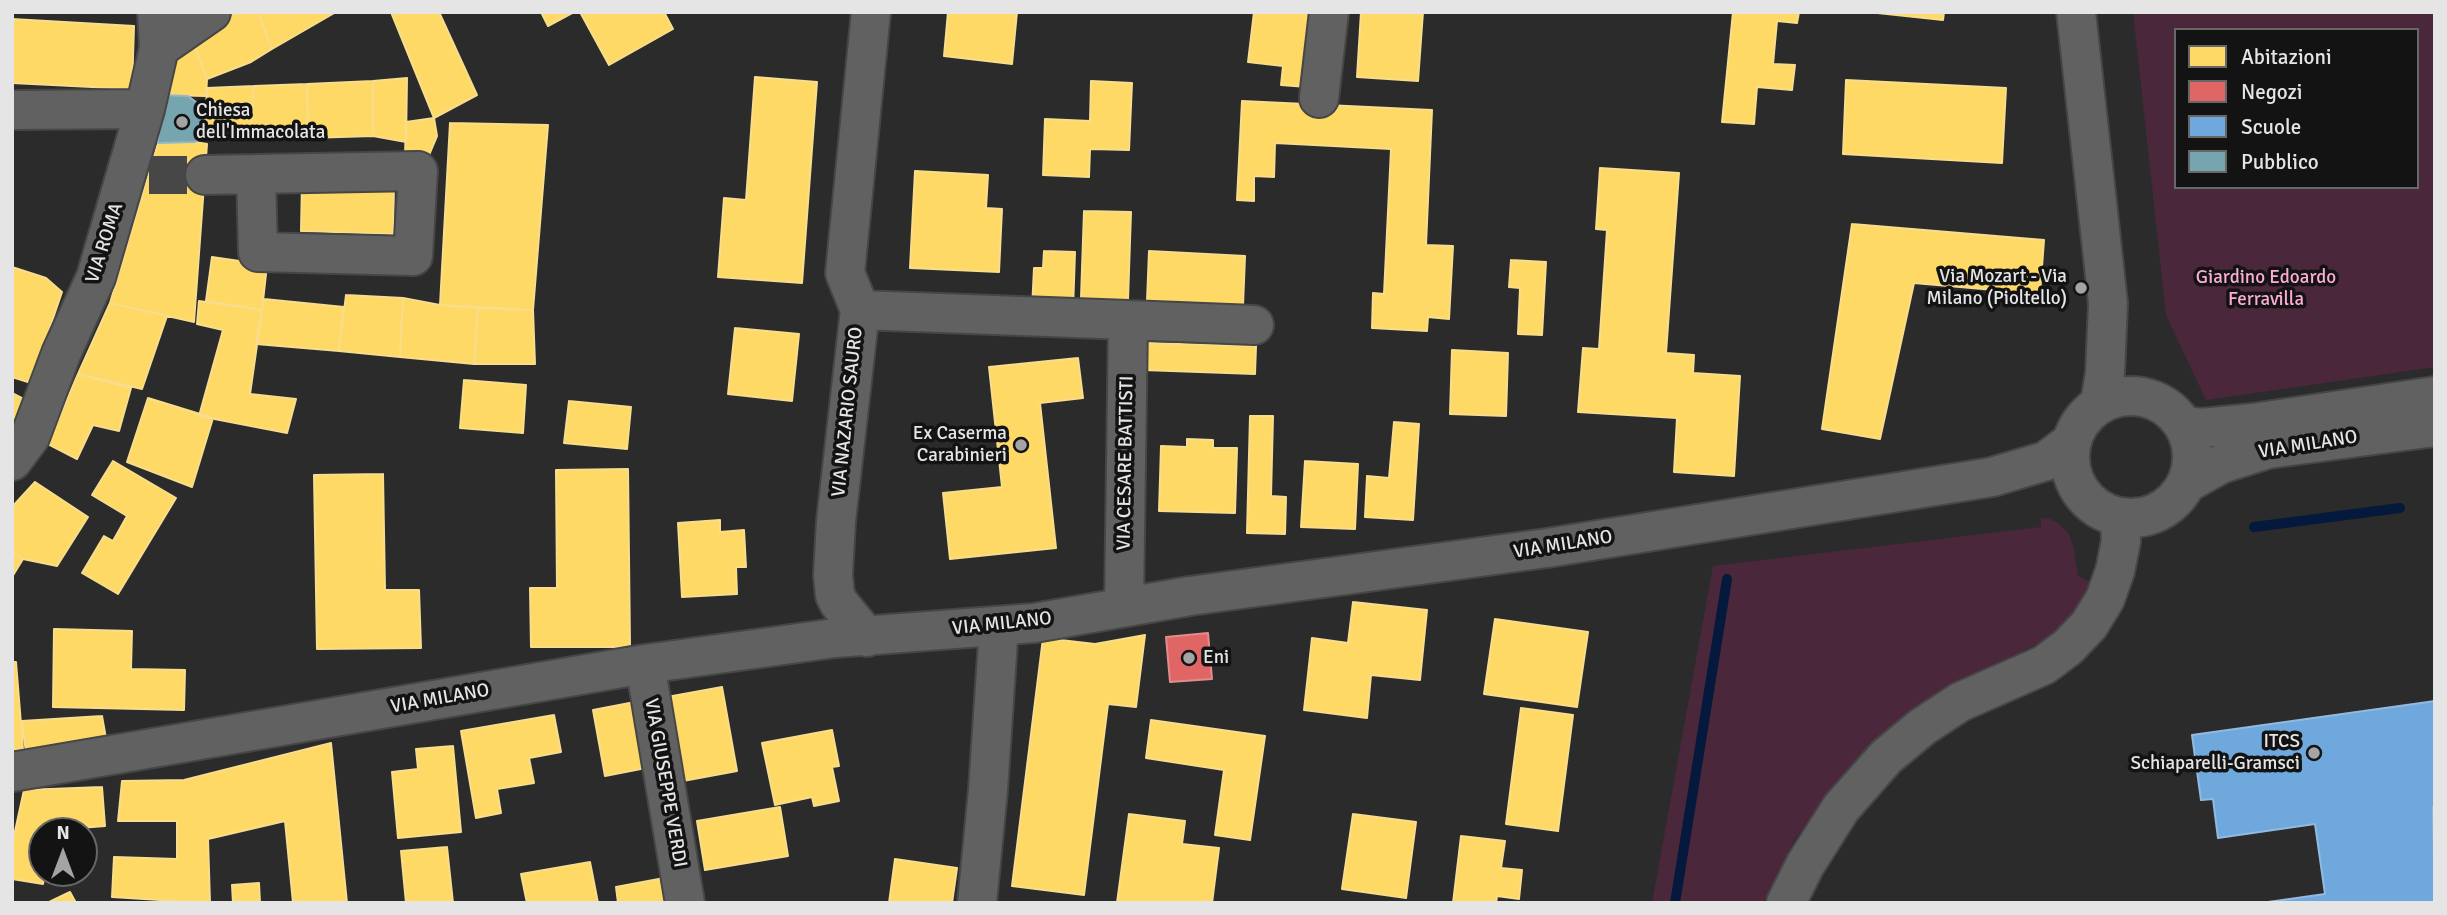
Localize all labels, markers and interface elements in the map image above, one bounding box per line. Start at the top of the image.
legend [2174,28,2419,189]
text: Abitazioni [2241,44,2332,70]
text: Negozi [2241,79,2303,105]
place label: Chiesa dell'Immacolata [196,100,325,144]
marker: Chiesa dell'Immacolata [174,114,190,130]
text: Scuole [2241,114,2301,140]
text: Pubblico [2241,149,2319,175]
street label: VIA ROMA [81,200,129,286]
place label: Via Mozart - Via Milano (Pioltello) [1927,266,2067,310]
park label: Giardino Edoardo Ferravilla [2196,267,2336,311]
marker: Via Mozart - Via Milano (Pioltello) [2073,280,2089,296]
street label: VIA NAZARIO SAURO [828,326,868,498]
street label: VIA CESARE BATTISTI [1113,375,1139,551]
place label: Ex Caserma Carabinieri [913,423,1007,467]
street label: VIA MILANO [2257,426,2359,464]
marker: Ex Caserma Carabinieri [1013,437,1029,453]
street label: VIA MILANO [1512,526,1614,564]
street label: VIA MILANO [951,607,1053,641]
place label: Eni [1203,647,1229,669]
marker: Eni [1181,650,1197,666]
street label: VIA MILANO [389,679,491,719]
street label: VIA GIUSEPPE VERDI [639,697,691,869]
place label: ITCS Schiaparelli-Gramsci [2130,731,2300,775]
marker: ITCS Schiaparelli-Gramsci [2306,745,2322,761]
north arrow [28,817,98,887]
text: N [56,821,70,845]

